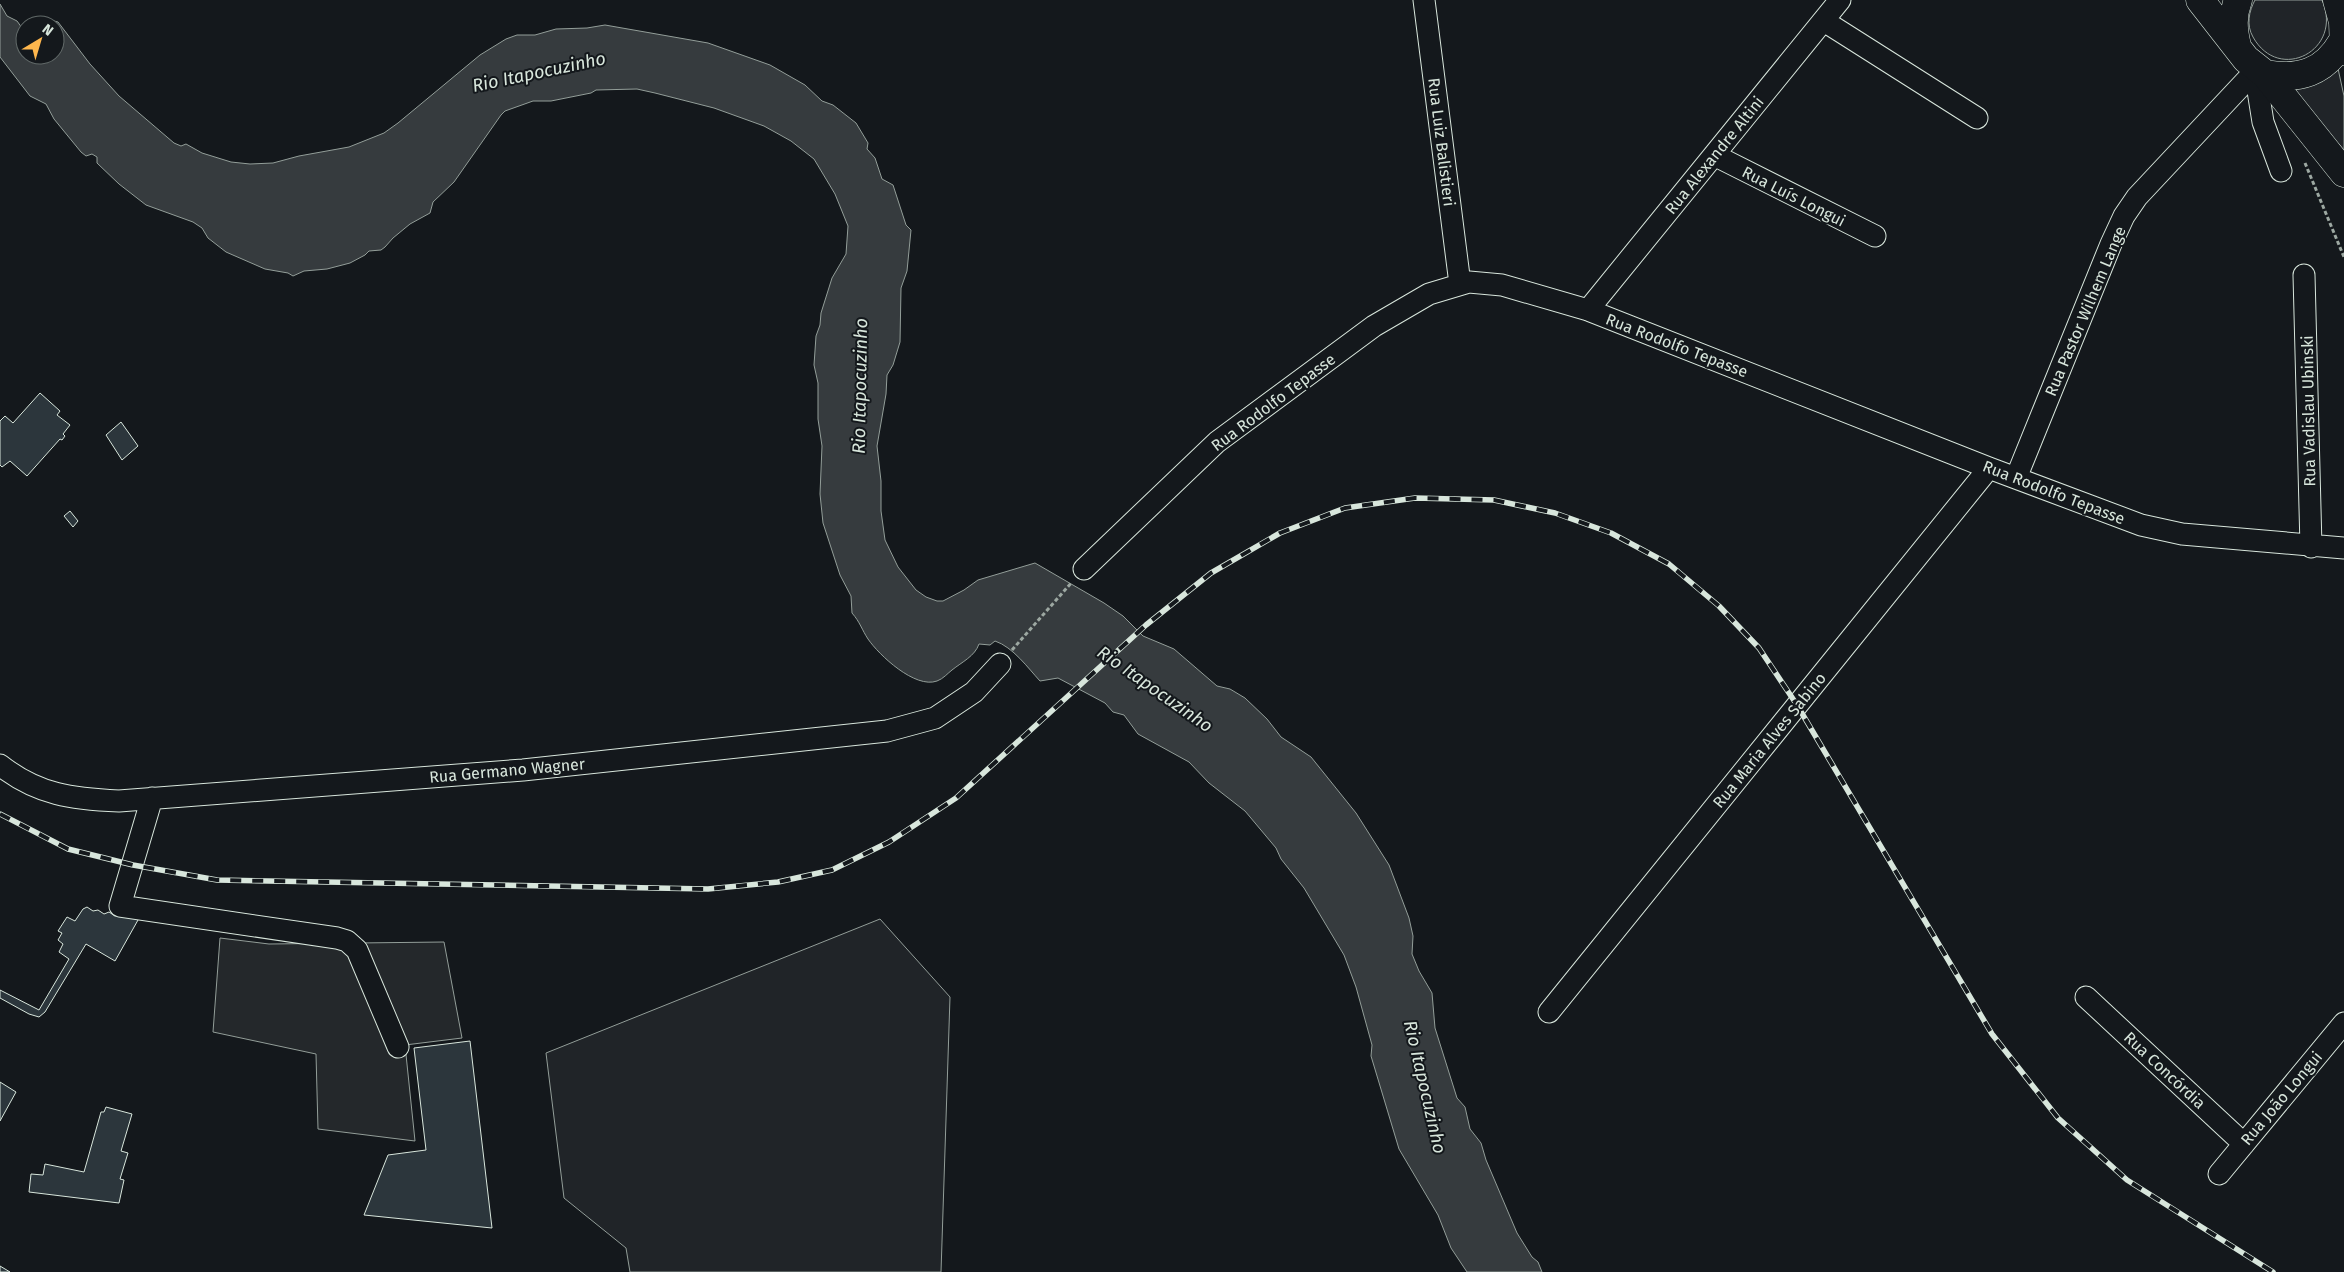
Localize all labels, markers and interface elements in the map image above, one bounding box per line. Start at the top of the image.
north arrow [15,15,65,65]
text: N [39,21,57,40]
water label: Rio Itapocuzinho [470,47,608,97]
street label: Rua Luiz Balistieri [1424,77,1459,207]
street label: Rua Alexandre Altini [1661,93,1768,218]
street label: Rua Luís Longui [1739,162,1849,231]
street label: Rua Pastor Wilhem Lange [2041,223,2130,399]
street label: Rua Rodolfo Tepasse [1603,310,1751,381]
water label: Rio Itapocuzinho [848,318,872,454]
street label: Rua Vadislau Ubinski [2298,335,2319,487]
street label: Rua Rodolfo Tepasse [1207,349,1339,455]
street label: Rua Rodolfo Tepasse [1980,457,2128,528]
water label: Rio Itapocuzinho [1093,641,1217,737]
street label: Rua Maria Alves Sabino [1709,669,1830,812]
street label: Rua Germano Wagner [428,754,586,787]
water label: Rio Itapocuzinho [1399,1018,1451,1156]
street label: Rua Concórdia [2120,1028,2209,1113]
street label: Rua João Longui [2237,1048,2326,1149]

